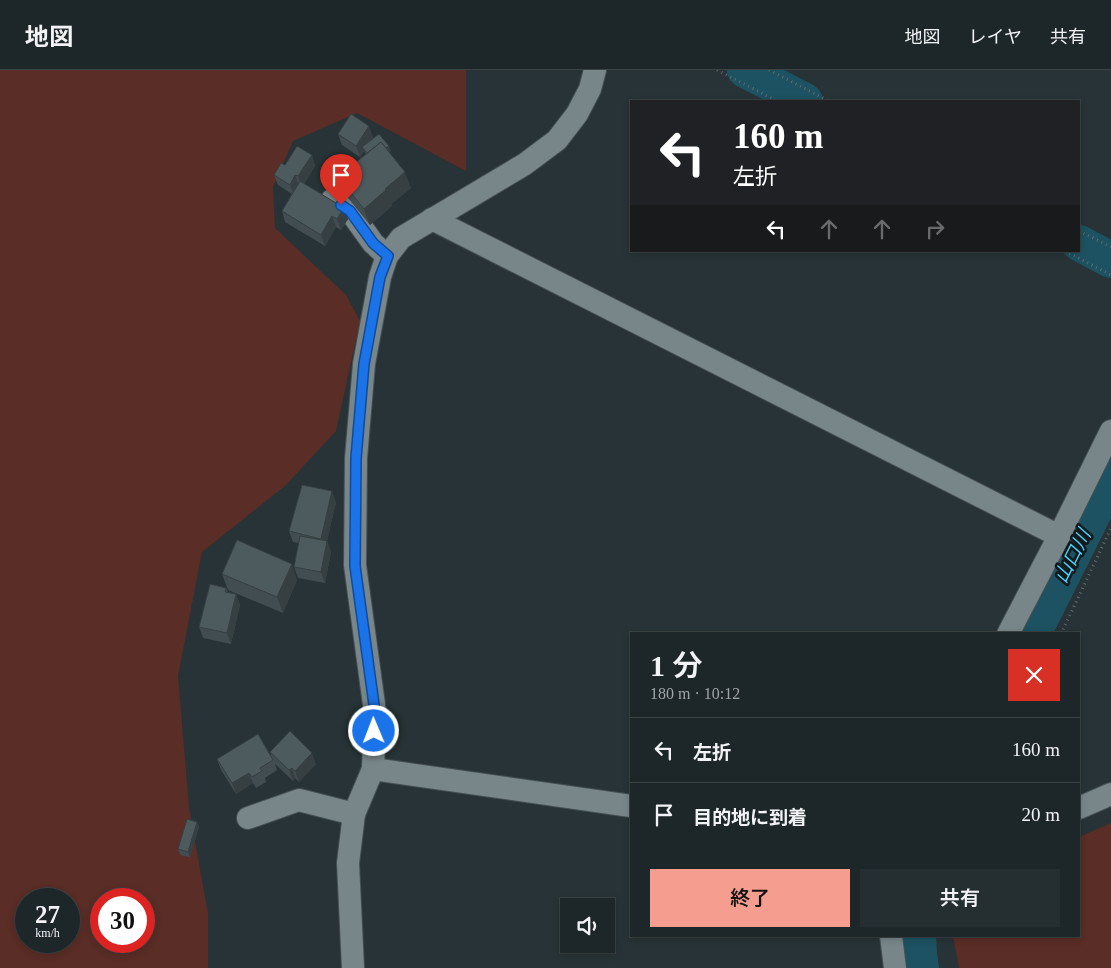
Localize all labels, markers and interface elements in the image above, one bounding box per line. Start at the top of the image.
text: 地図 [25,24,73,50]
text: 地図 [905,27,941,47]
text: レイヤ [969,27,1022,47]
text: 共有 [1050,27,1086,47]
text: 160 m [733,117,823,156]
icon: left [650,120,715,185]
pin [320,154,362,205]
icon: arrive [327,161,355,189]
text: 左折 [733,164,777,189]
icon: left [762,215,790,243]
icon: ahead [815,215,843,243]
icon: ahead [868,215,896,243]
icon: right [921,215,949,243]
water label: 山口川 [1050,524,1096,586]
text: 1 分 [650,649,703,682]
button: close [1008,649,1060,701]
text: 180 m · 10:12 [650,685,740,702]
position arrow [347,704,399,756]
icon: left [650,736,678,764]
text: 160 m [1012,739,1060,760]
text: 左折 [693,742,731,763]
icon: arrive [650,801,678,829]
text: 20 m [1021,804,1060,825]
text: 目的地に到着 [693,807,807,828]
button: 終了 [650,869,850,927]
button: 共有 [860,869,1060,927]
speed limit sign: 30 [90,888,155,953]
map controls [560,898,615,953]
button: sound [560,898,615,953]
text: 27 [35,901,60,928]
text: km/h [35,926,60,940]

